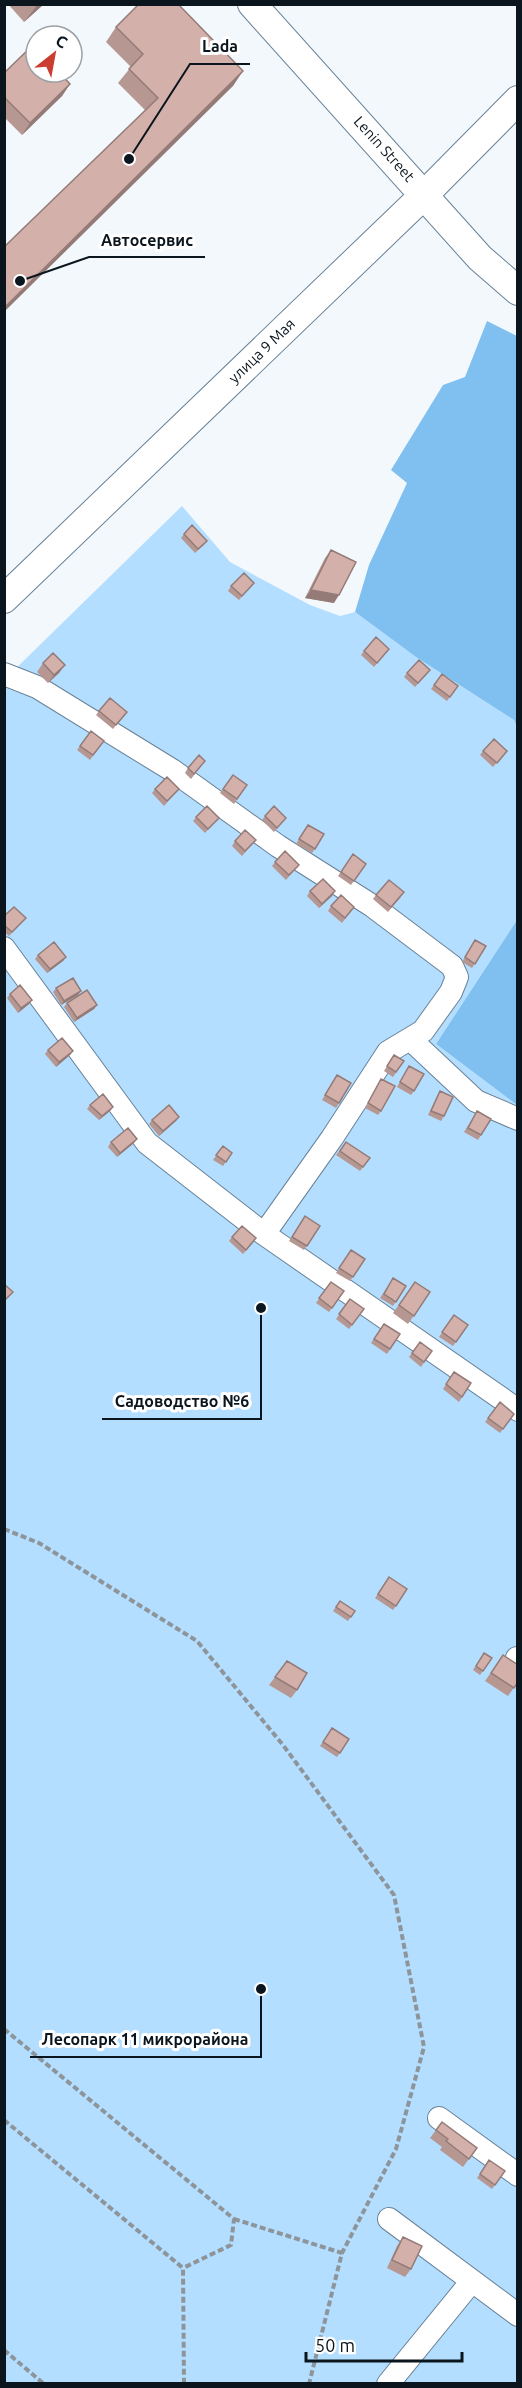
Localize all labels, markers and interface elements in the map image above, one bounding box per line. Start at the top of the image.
north arrow [24,24,84,84]
callout: Lada [190,30,250,64]
text: С [53,31,71,51]
text: Lada [202,37,238,55]
street label: Lenin Street [351,113,418,185]
callout: Автосервис [89,223,205,257]
text: Автосервис [101,231,193,249]
street label: улица 9 Мая [225,315,298,386]
callout: Садоводство №6 [102,1385,261,1419]
text: Садоводство №6 [115,1392,249,1410]
callout: Лесопарк 11 микрорайона [30,2023,261,2057]
text: Лесопарк 11 микрорайона [41,2030,249,2048]
scale bar [306,2325,462,2363]
text: 50 m [315,2335,355,2355]

